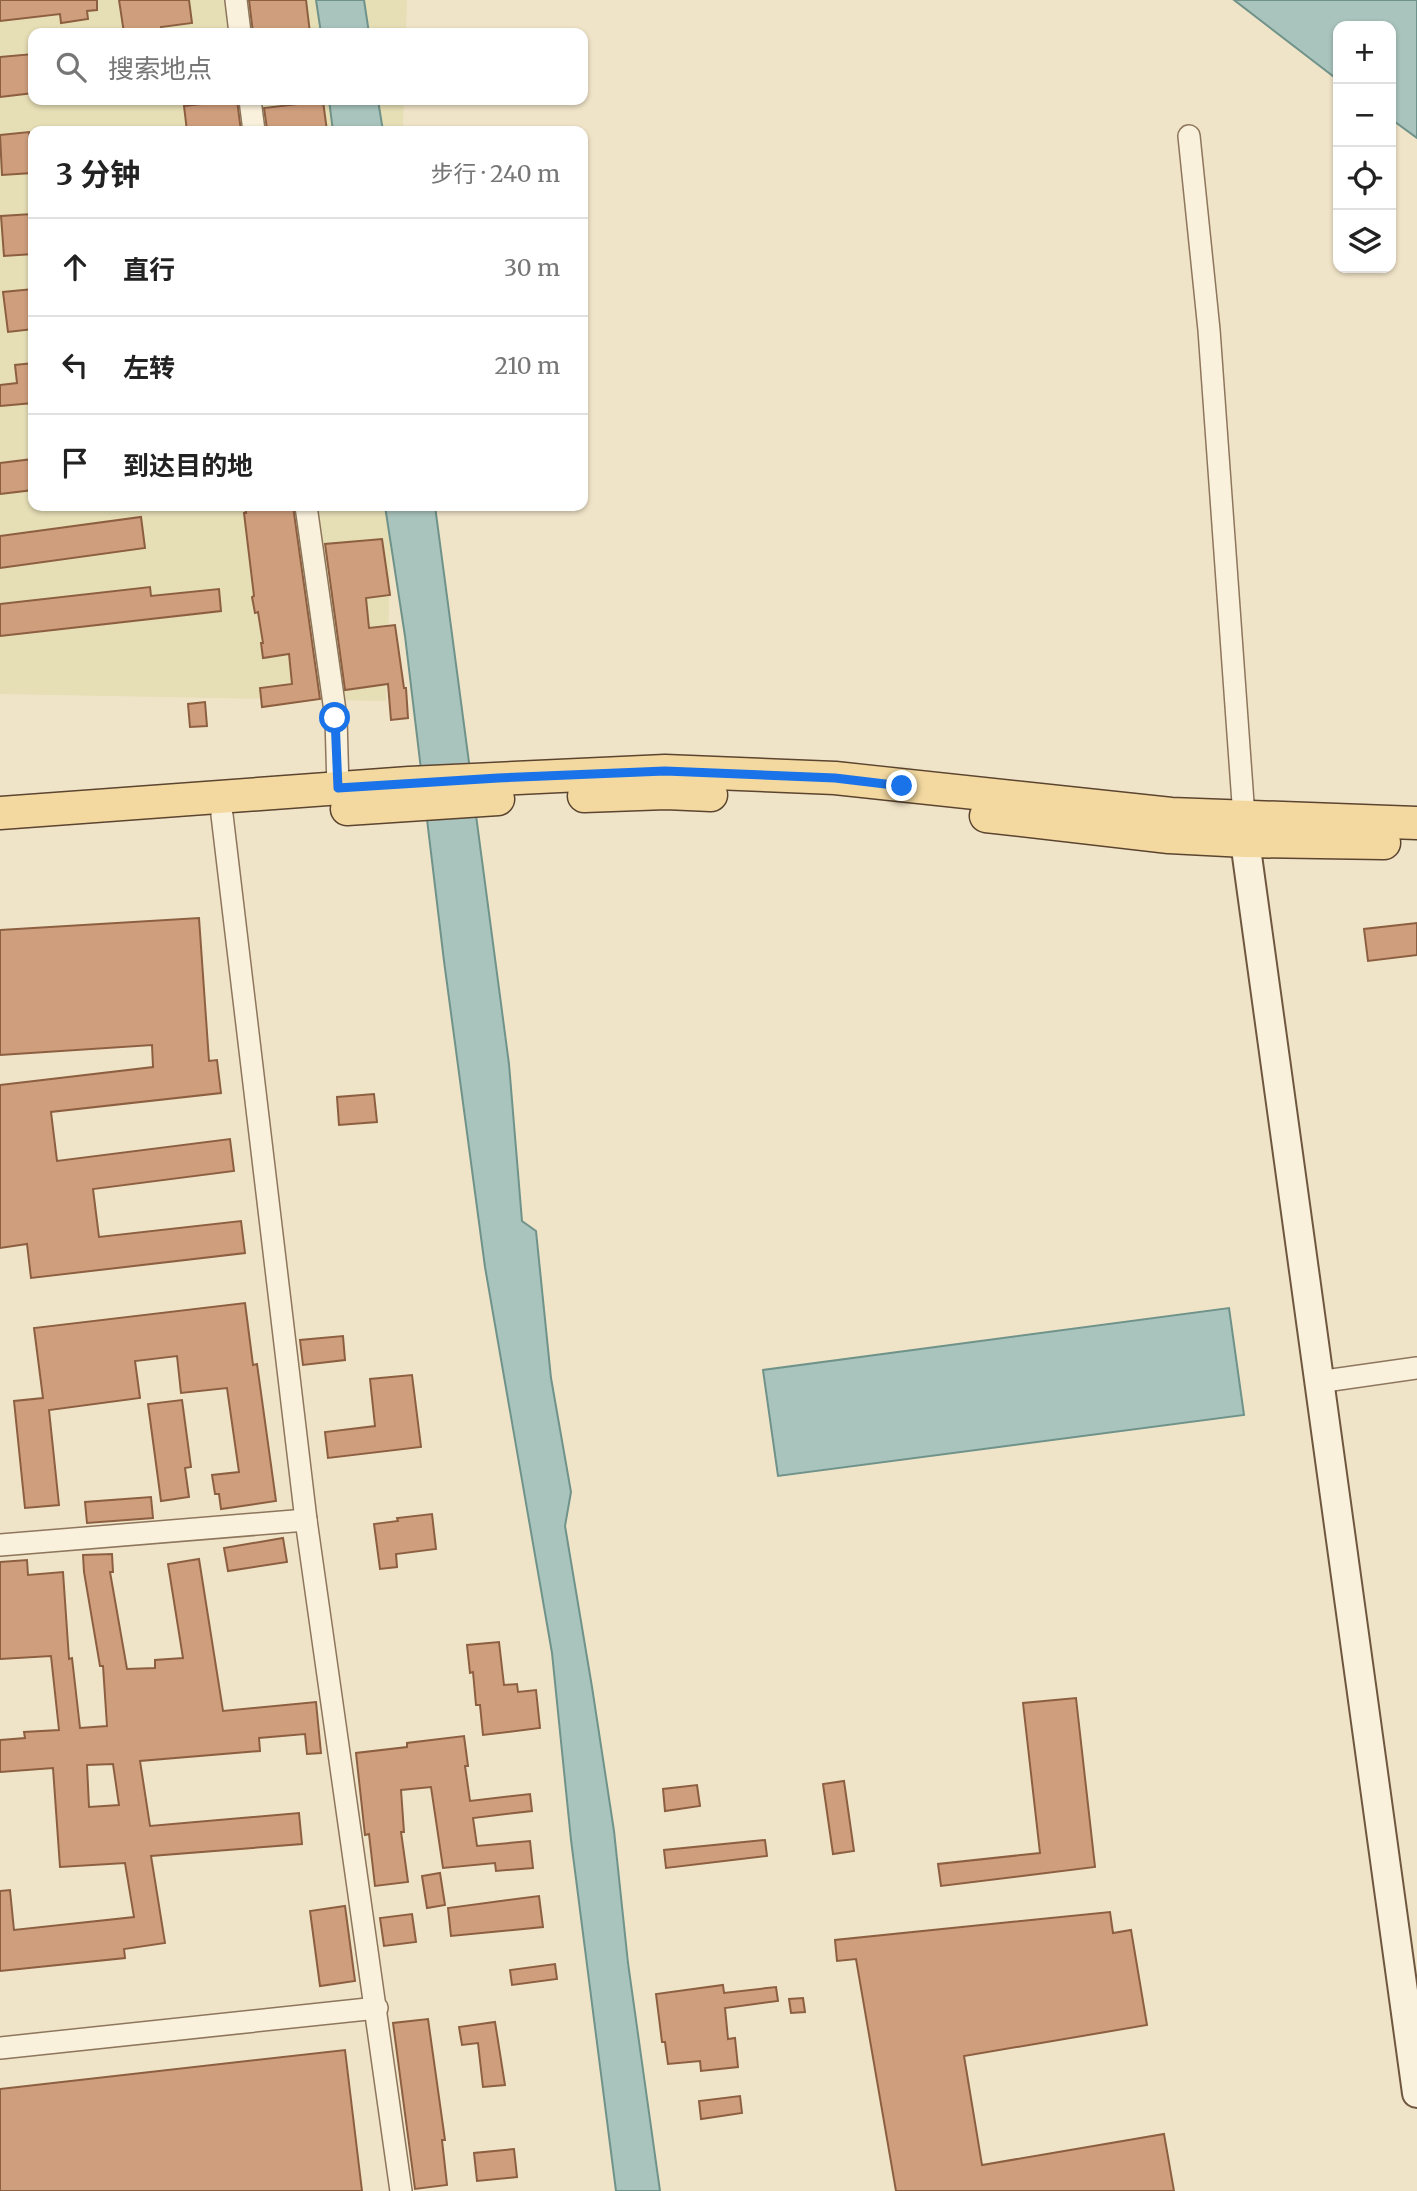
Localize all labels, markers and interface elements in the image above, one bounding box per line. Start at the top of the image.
map controls [1333,21,1396,273]
button: + [1333,21,1396,84]
search box [28,28,588,105]
icon: search [52,48,90,86]
text: 搜索地点 [108,52,212,85]
button: − [1333,84,1396,147]
button: locate [1333,147,1396,210]
text: 3 分钟 [56,155,140,193]
text: 步行 · 240 m [431,159,560,188]
button: layers [1333,210,1396,273]
icon: ahead [56,248,94,286]
text: 直行 [123,253,175,286]
text: 30 m [504,253,560,282]
icon: left [56,346,94,384]
text: 左转 [123,351,175,384]
text: 210 m [495,351,560,380]
icon: arrive [56,444,94,482]
text: 到达目的地 [123,449,253,482]
route start [319,702,350,733]
route end [886,770,917,801]

